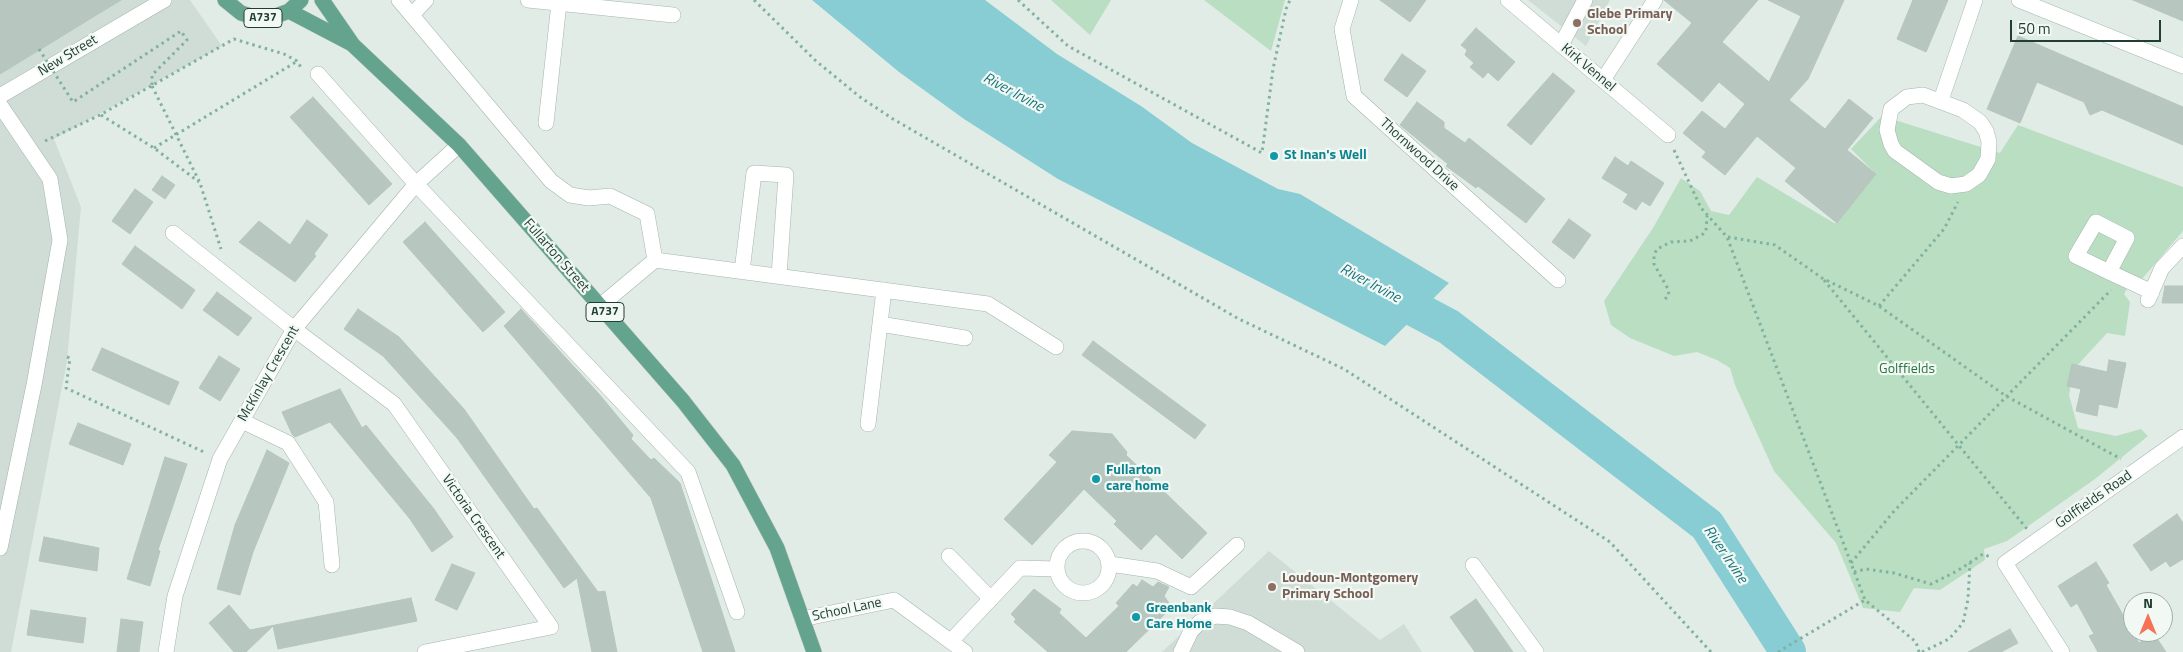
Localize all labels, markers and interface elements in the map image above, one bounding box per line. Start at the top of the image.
place label: Glebe Primary School [1587,7,1672,40]
road number: A737 [244,8,282,28]
scale bar [2013,10,2164,42]
marker: Glebe Primary School [1571,17,1583,29]
text: 50 m [2018,17,2051,40]
street label: New Street [35,32,101,80]
street label: Kirk Vennel [1557,40,1619,96]
water label: River Irvine [980,70,1046,116]
street label: Thornwood Drive [1376,115,1462,195]
place label: St Inan's Well [1284,148,1367,164]
marker: St Inan's Well [1268,150,1280,162]
street label: Fullarton Street [520,216,592,296]
water label: River Irvine [1337,261,1403,307]
road number: A737 [586,302,624,322]
street label: McKinlay Crescent [235,323,303,425]
park label: Golffields [1879,362,1935,378]
place label: Fullarton care home [1106,463,1169,496]
street label: Golffields Road [2053,468,2135,532]
street label: Victoria Crescent [438,472,508,562]
marker: Fullarton care home [1090,473,1102,485]
water label: River Irvine [1699,523,1751,587]
place label: Loudoun-Montgomery Primary School [1282,571,1418,604]
marker: Loudoun-Montgomery Primary School [1266,581,1278,593]
north arrow [2123,592,2173,642]
text: N [2143,592,2153,613]
street label: School Lane [811,594,883,626]
place label: Greenbank Care Home [1146,601,1212,634]
marker: Greenbank Care Home [1130,611,1142,623]

